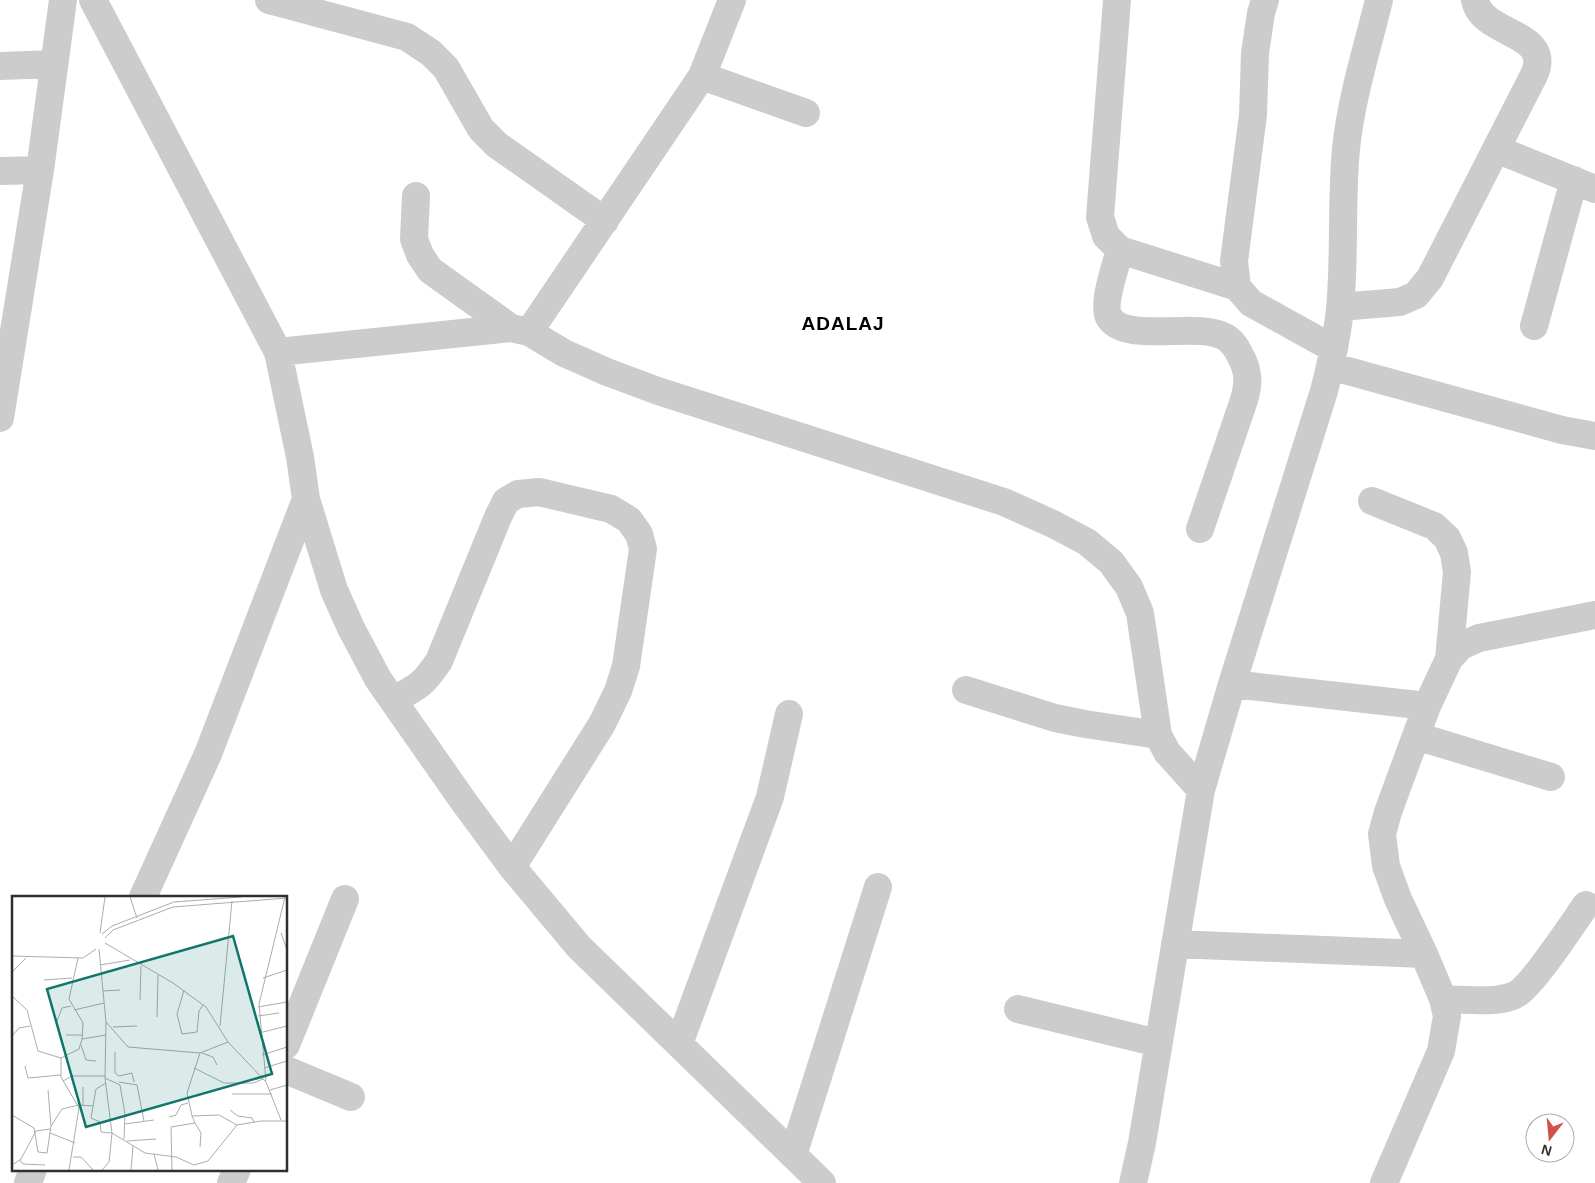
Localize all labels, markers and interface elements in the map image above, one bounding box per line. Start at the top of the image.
district label: ADALAJ [801,313,885,334]
inset map [12,896,288,1170]
north arrow [1525,1113,1575,1163]
text: N [1539,1141,1553,1160]

